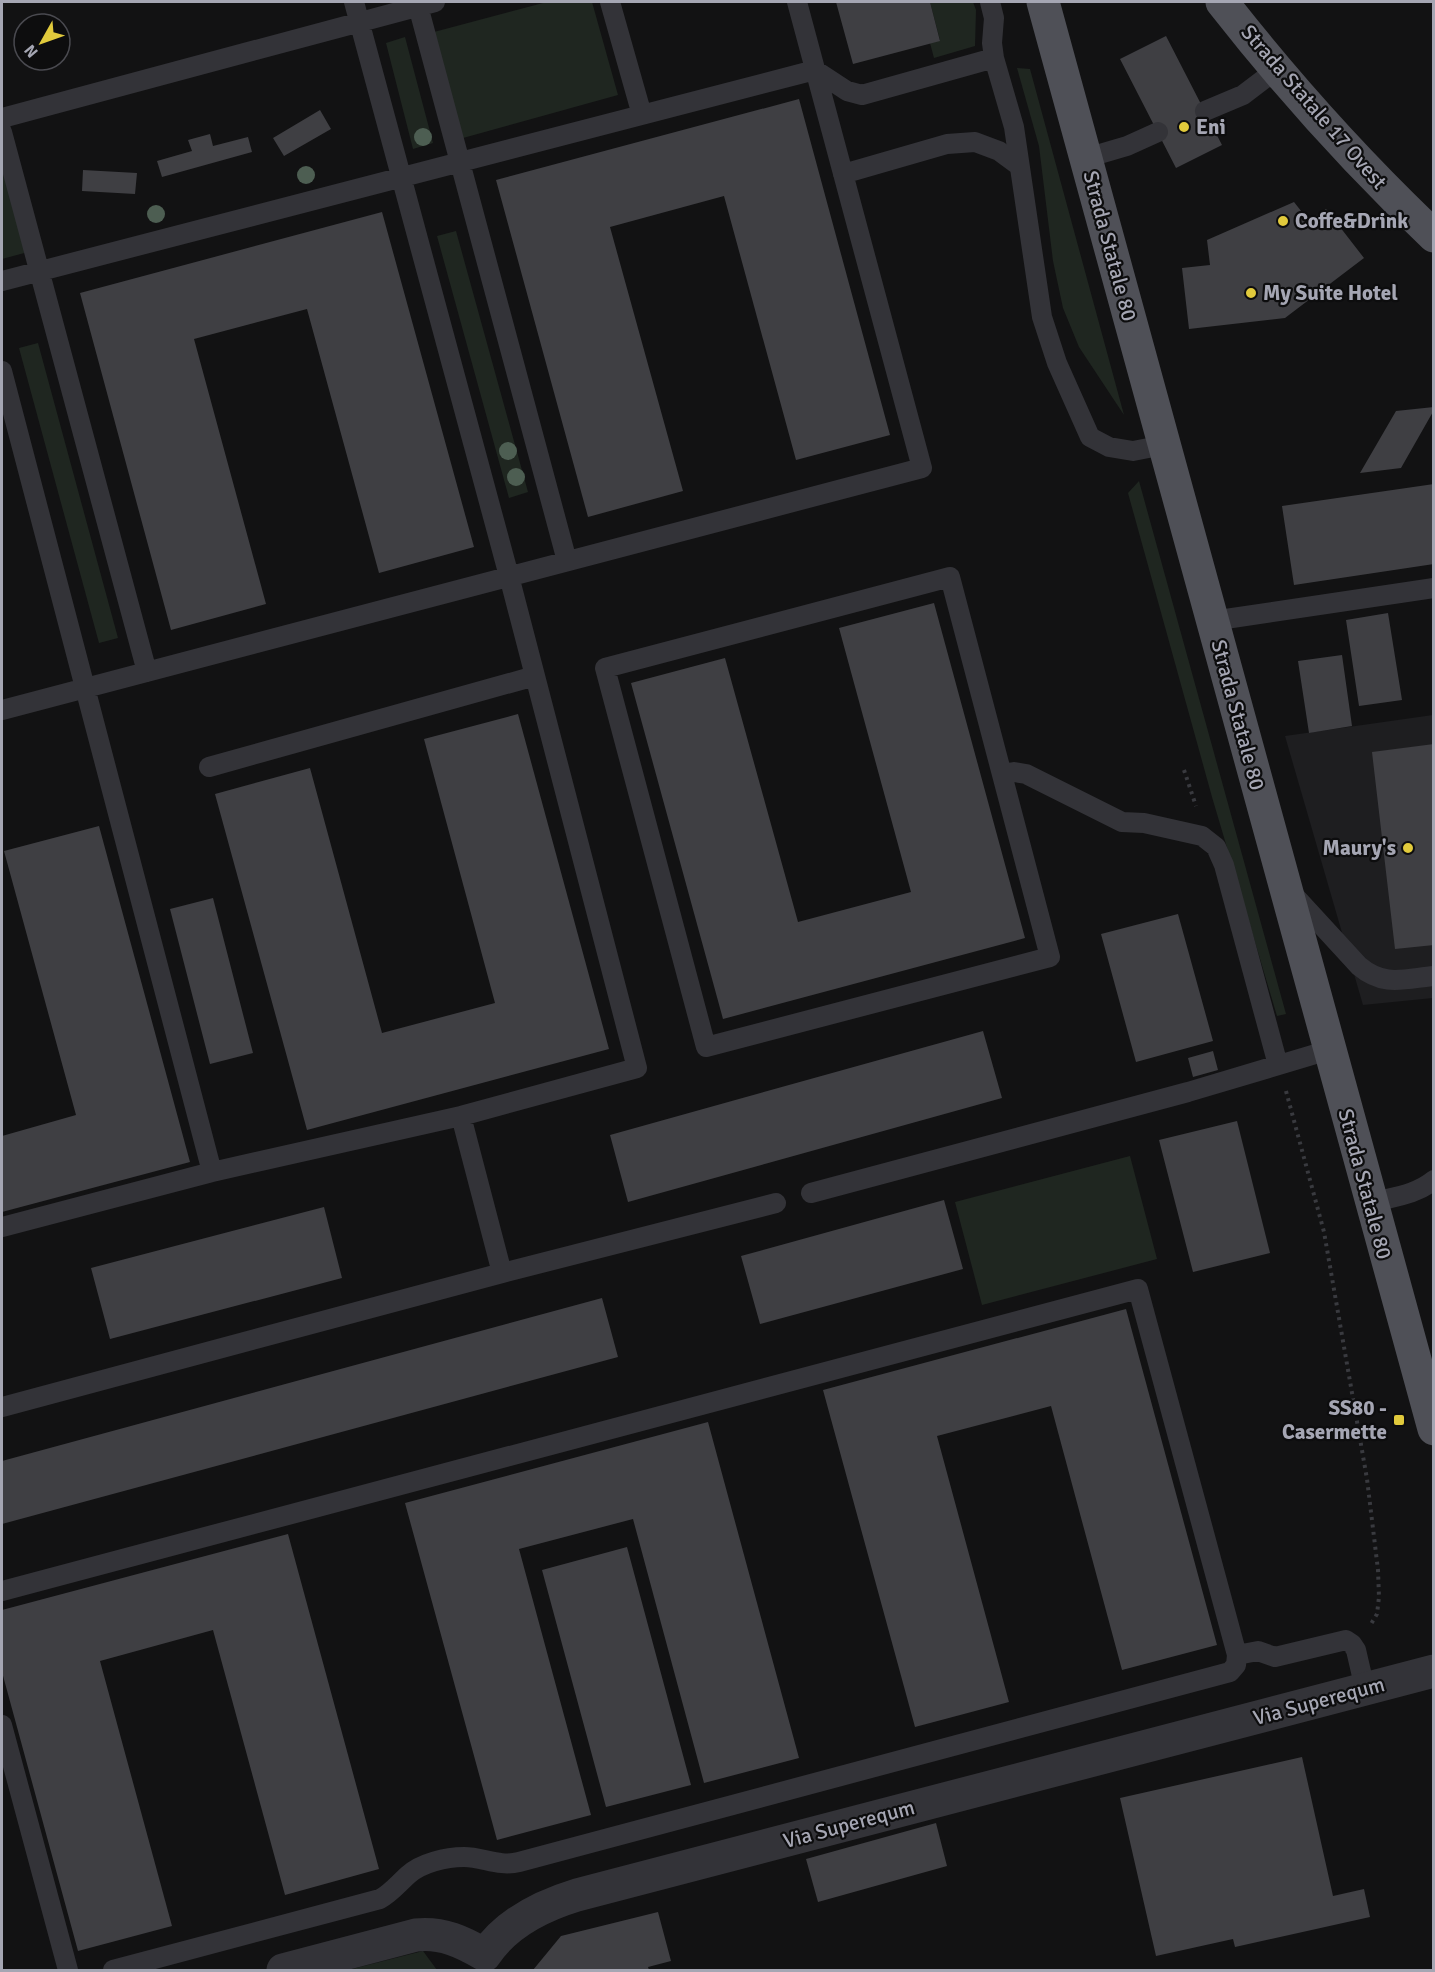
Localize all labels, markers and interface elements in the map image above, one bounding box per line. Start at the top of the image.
north arrow [12,12,72,72]
street label: Strada Statale 17 Ovest [1235,19,1393,195]
text: N [20,40,43,62]
place label: Eni [1196,114,1226,140]
marker: Eni [1177,120,1191,134]
street label: Strada Statale 80 [1077,168,1143,324]
place label: Coffe&Drink [1295,208,1408,234]
marker: Coffe&Drink [1276,214,1290,228]
place label: My Suite Hotel [1263,280,1398,306]
marker: My Suite Hotel [1244,286,1258,300]
street label: Strada Statale 80 [1205,637,1271,793]
place label: Maury's [1323,835,1396,861]
marker: Maury's [1401,841,1415,855]
street label: Strada Statale 80 [1332,1106,1398,1262]
place label: SS80 - Casermette [1282,1395,1387,1445]
marker: SS80 - Casermette [1392,1413,1406,1427]
street label: Via Superequm [1250,1671,1388,1731]
street label: Via Superequm [780,1794,918,1854]

